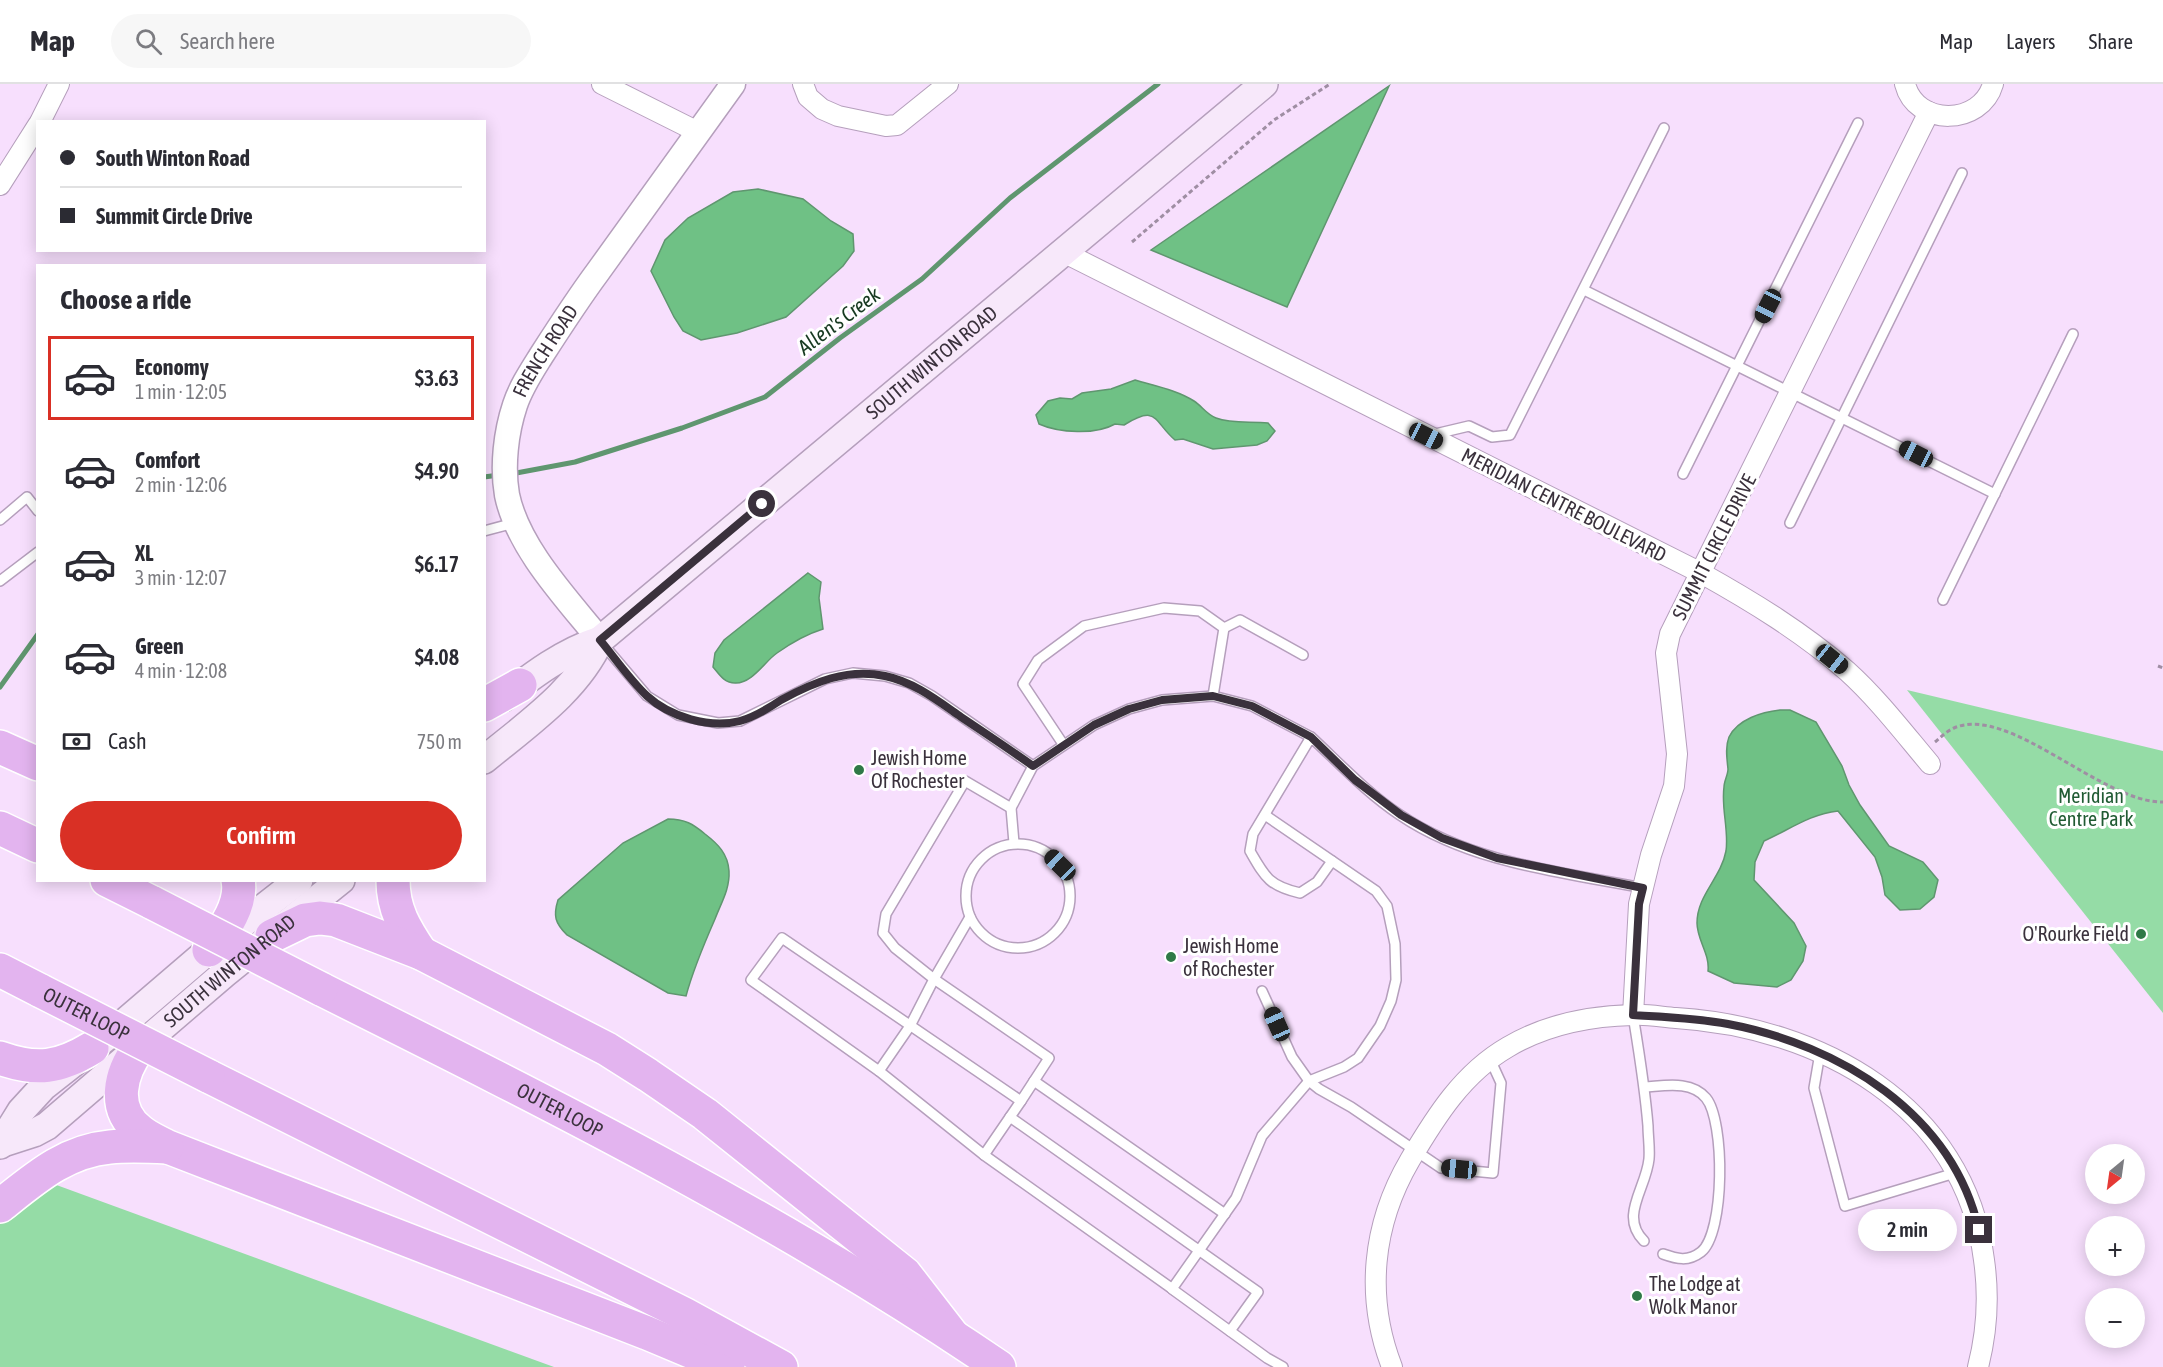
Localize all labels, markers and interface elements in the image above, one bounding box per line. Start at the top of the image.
search box [111,14,531,68]
text: Map [30,25,75,57]
icon: search [132,25,165,58]
text: Search here [180,28,275,54]
text: Map [1939,29,1973,53]
text: Layers [2006,29,2056,53]
text: Share [2089,29,2133,53]
text: South Winton Road [96,145,250,171]
text: Summit Circle Drive [96,203,253,229]
water label: Allen's Creek [792,281,885,360]
text: Choose a ride [60,284,192,315]
car [1752,286,1784,326]
street label: FRENCH ROAD [508,300,582,400]
street label: SOUTH WINTON ROAD [861,301,1001,423]
icon: car [63,351,117,405]
text: Economy [135,354,209,380]
text: $3.63 [415,365,459,391]
text: 1 min · 12:05 [135,380,227,403]
car [1406,420,1446,452]
car [1896,438,1936,470]
street label: MERIDIAN CENTRE BOULEVARD [1458,443,1670,566]
icon: car [63,444,117,498]
text: Comfort [135,447,200,473]
text: $4.90 [415,458,459,484]
street label: SUMMIT CIRCLE DRIVE [1667,470,1760,623]
text: 2 min · 12:06 [135,473,227,496]
route start [748,490,775,517]
icon: car [63,537,117,591]
text: XL [135,540,153,566]
text: $6.17 [415,551,459,577]
text: 3 min · 12:07 [135,566,227,589]
icon: car [63,630,117,684]
text: Green [135,633,184,659]
car [1812,641,1852,677]
text: $4.08 [415,644,459,670]
text: 4 min · 12:08 [135,659,227,682]
icon: cash [60,725,93,758]
text: Cash [108,728,147,754]
text: 750 m [417,730,462,753]
place label: Jewish Home Of Rochester [871,746,967,792]
marker: Jewish Home Of Rochester [852,763,866,777]
park label: Meridian Centre Park [2049,784,2134,830]
button: Confirm [60,801,462,870]
car [1041,846,1079,884]
street label: SOUTH WINTON ROAD [159,910,300,1032]
place label: O'Rourke Field [2023,922,2129,945]
marker: O'Rourke Field [2134,927,2148,941]
place label: Jewish Home of Rochester [1183,934,1279,980]
marker: Jewish Home of Rochester [1164,950,1178,964]
street label: OUTER LOOP [40,982,134,1045]
car [1261,1004,1293,1044]
street label: OUTER LOOP [513,1078,607,1142]
north arrow [2085,1144,2145,1204]
map controls [2085,1144,2145,1348]
car [1440,1158,1478,1180]
callout: 2 min [1859,1209,1958,1251]
route end [1965,1216,1992,1243]
button: + [2085,1216,2145,1276]
text: 2 min [1887,1218,1928,1241]
place label: The Lodge at Wolk Manor [1649,1272,1741,1318]
button: − [2085,1288,2145,1348]
marker: The Lodge at Wolk Manor [1630,1289,1644,1303]

